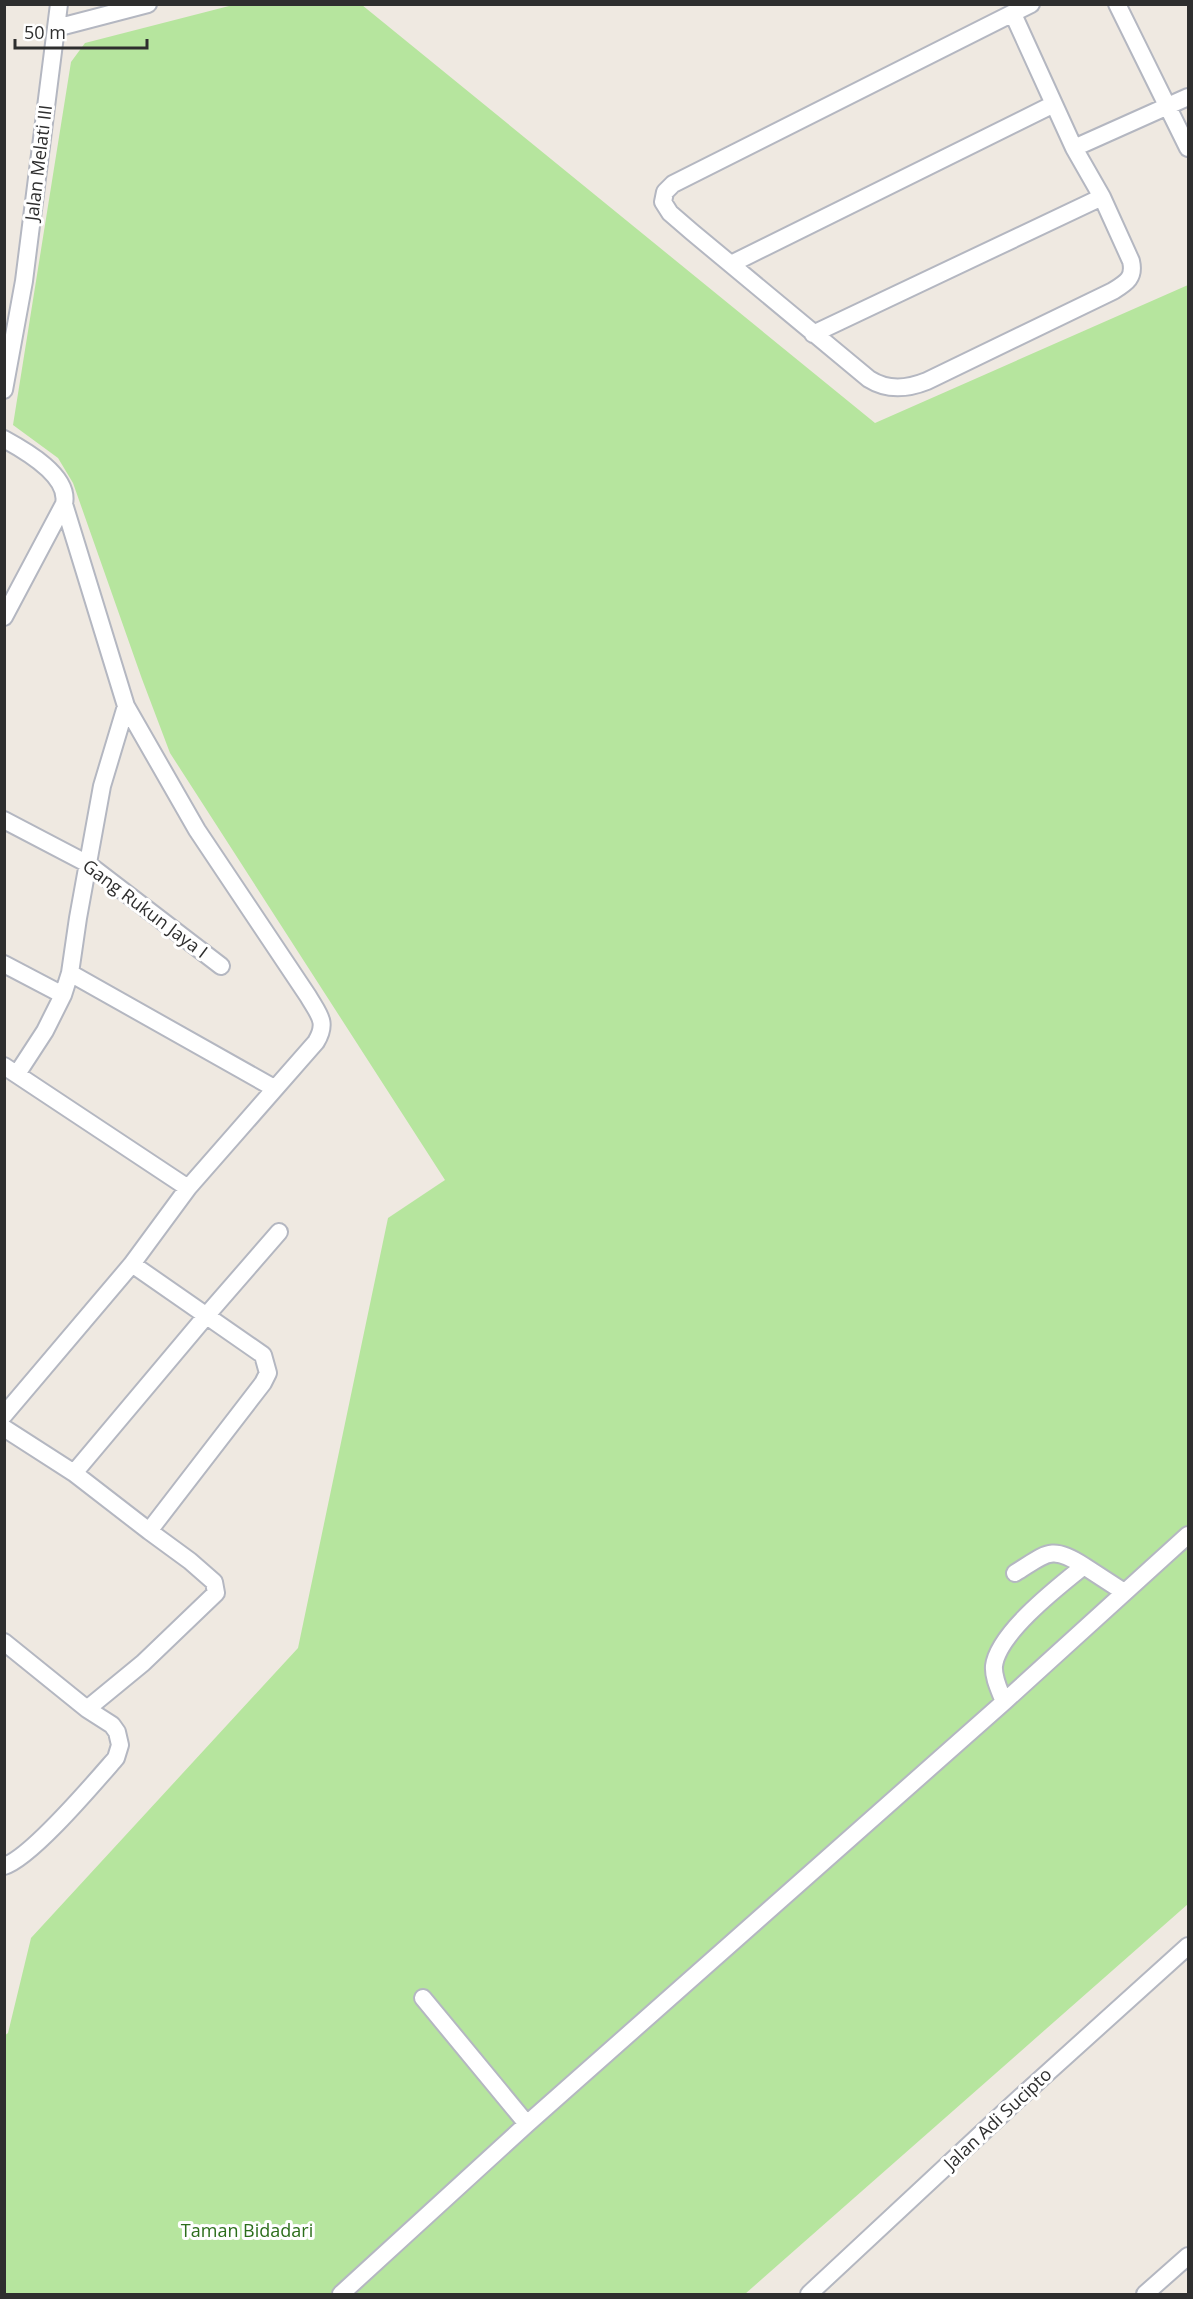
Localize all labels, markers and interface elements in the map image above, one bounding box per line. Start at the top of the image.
scale bar [15,12,147,50]
text: 50 m [24,20,66,44]
street label: Jalan Melati III [19,104,57,224]
street label: Gang Rukun Jaya I [78,853,213,963]
street label: Jalan Adi Sucipto [937,2062,1056,2176]
park label: Taman Bidadari [181,2218,313,2242]

